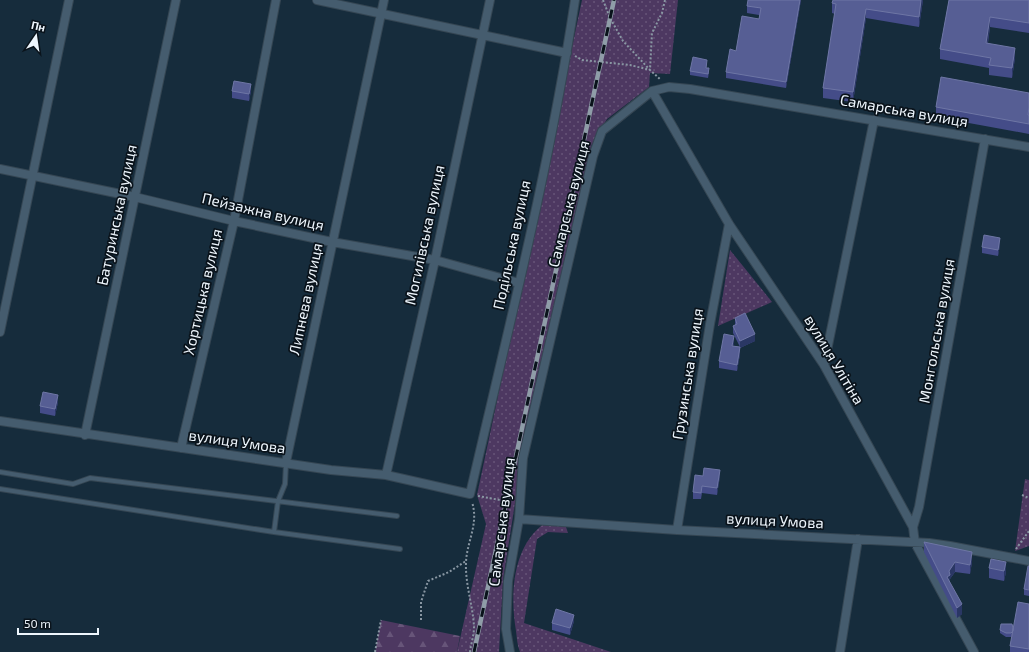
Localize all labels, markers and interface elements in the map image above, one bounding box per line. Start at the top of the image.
north arrow [16,16,56,56]
text: Пн [30,18,47,34]
street label: Самарська вулиця [839,90,970,131]
street label: Самарська вулиця [544,139,593,269]
street label: Батуринська вулиця [92,143,141,287]
street label: Могилівська вулиця [400,163,449,307]
street label: Подільська вулиця [489,178,535,311]
street label: Пейзажна вулиця [200,188,326,235]
street label: Хортицька вулиця [179,227,226,357]
street label: Липнева вулиця [284,241,327,357]
street label: Монгольська вулиця [914,257,959,405]
street label: Грузинська вулиця [668,307,707,441]
street label: вулиця Улітіна [800,312,869,408]
street label: вулиця Умова [187,425,287,458]
street label: Самарська вулиця [484,456,519,588]
street label: вулиця Умова [726,508,824,533]
scale bar [18,610,98,636]
text: 50 m [24,616,51,630]

